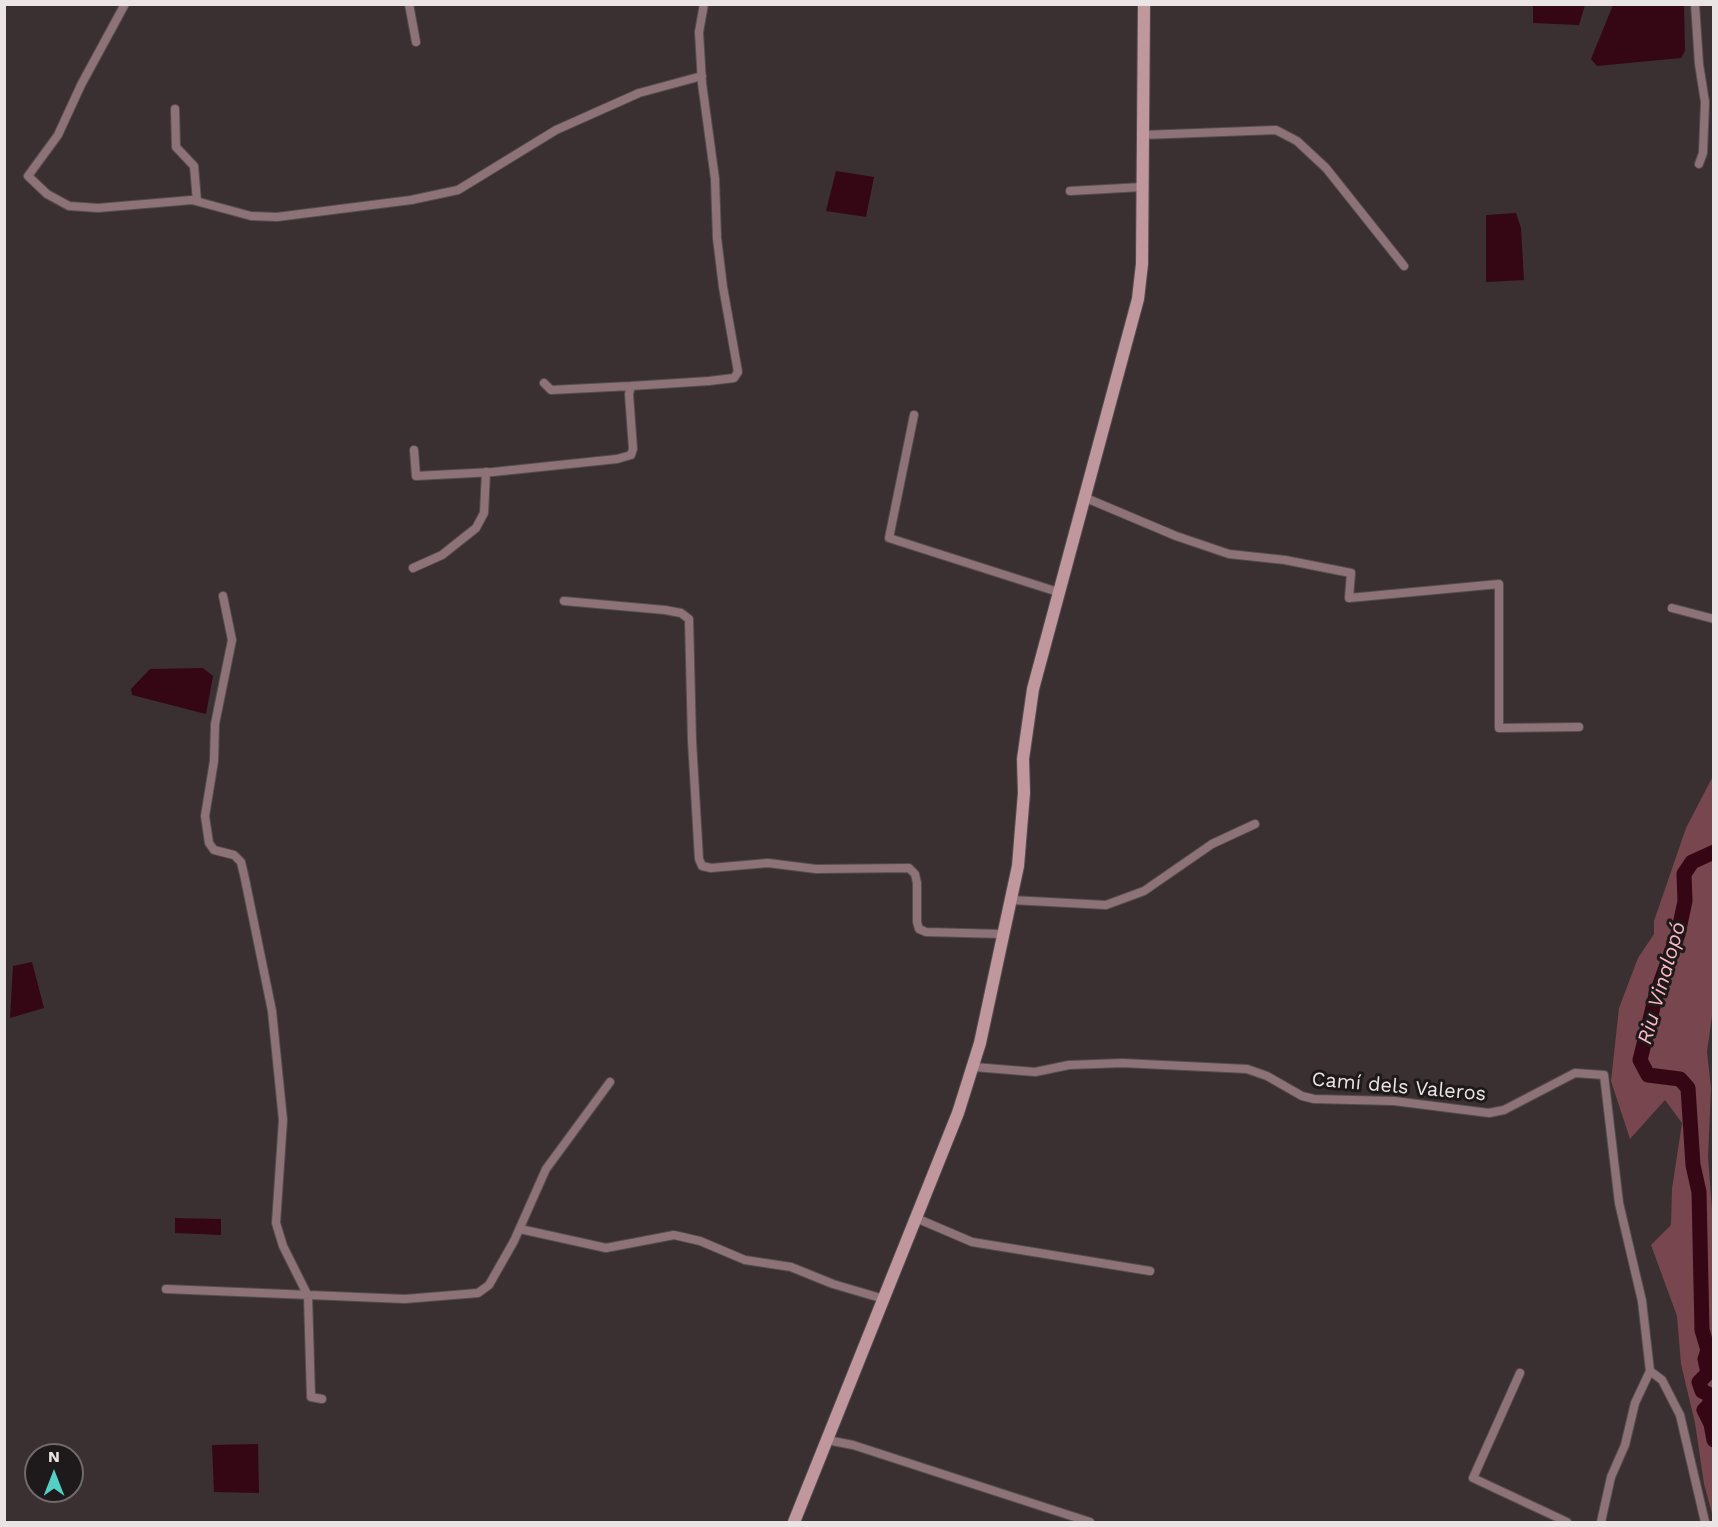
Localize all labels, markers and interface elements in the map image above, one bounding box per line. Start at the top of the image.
water label: Riu Vinalopó [1632,919,1692,1047]
street label: Camí dels Valeros [1311,1067,1487,1107]
north arrow [24,1443,84,1503]
text: N [48,1447,60,1466]

